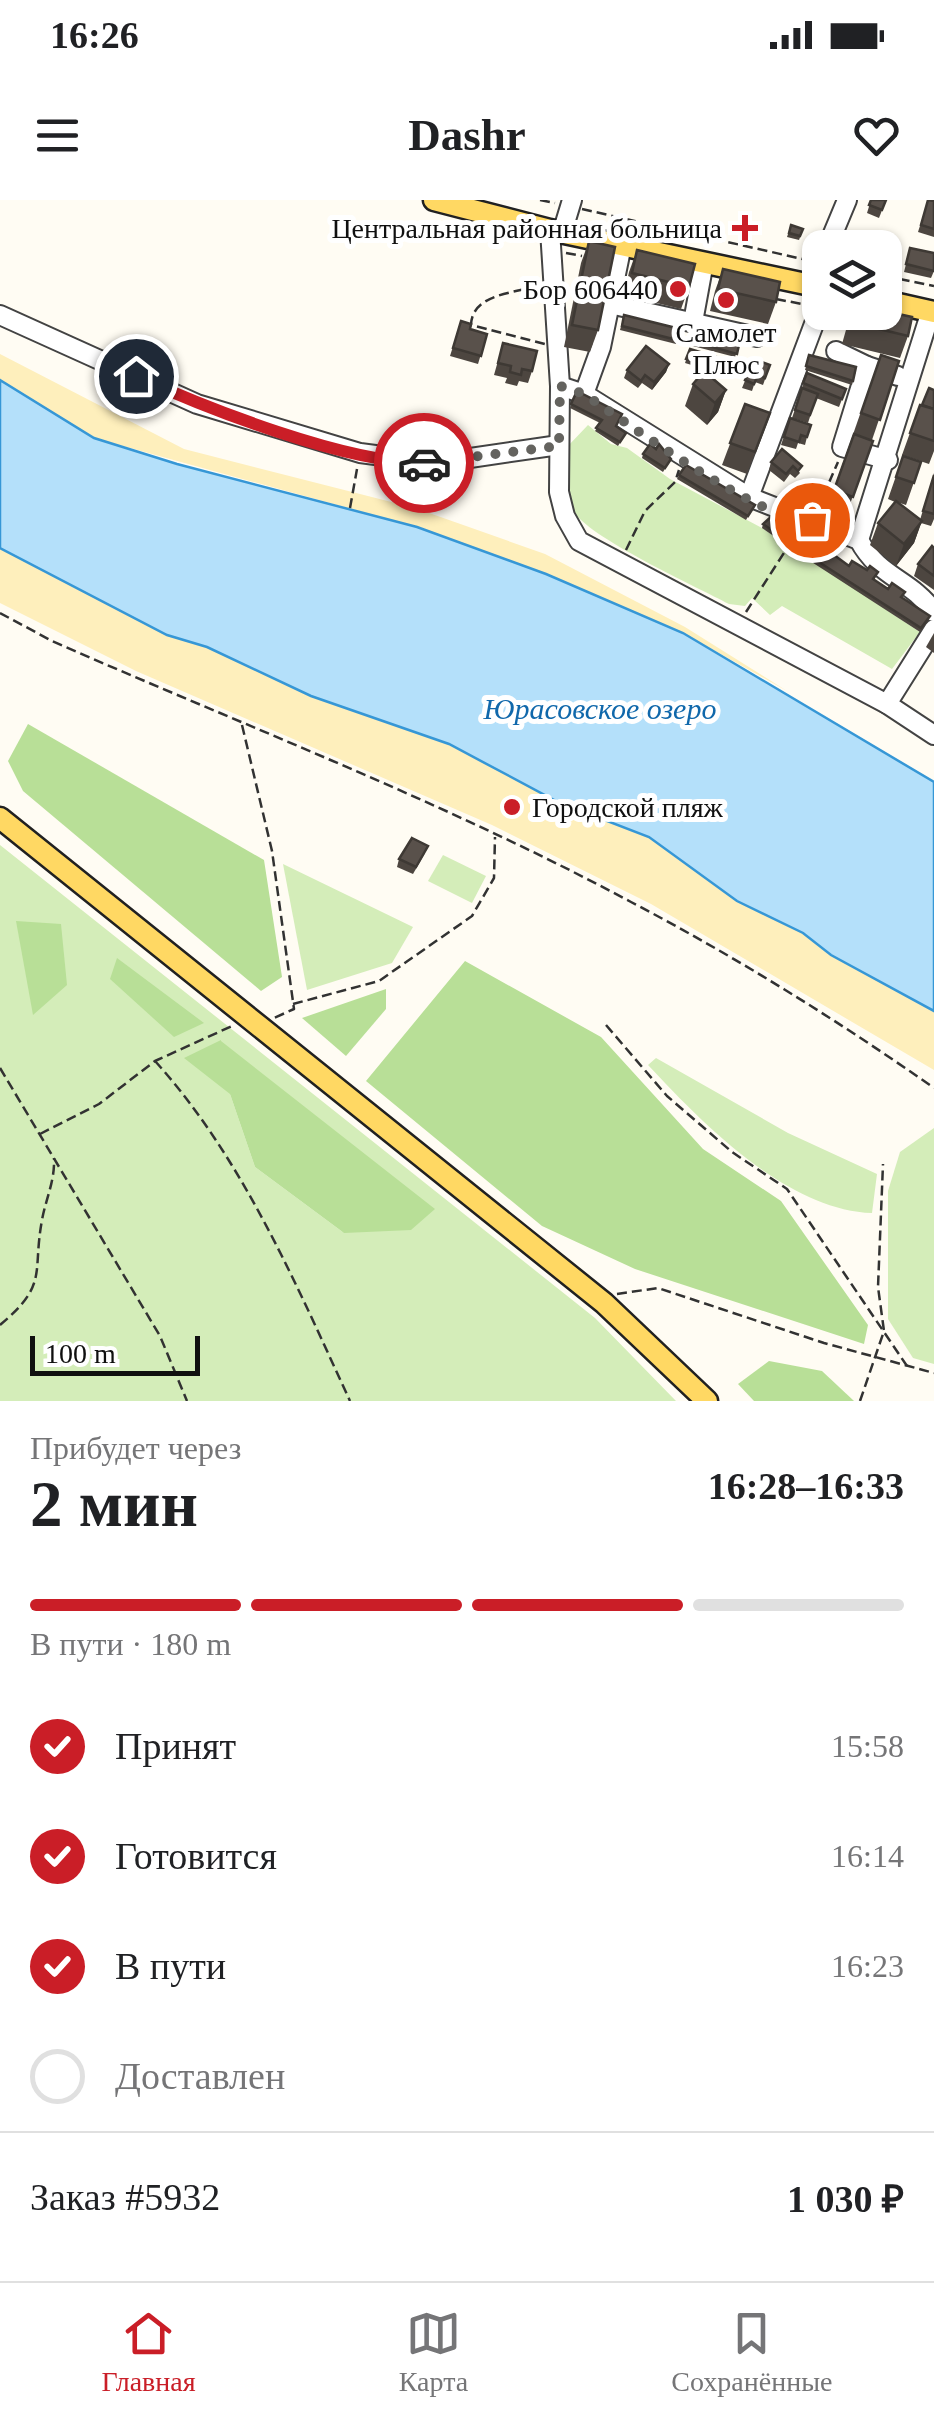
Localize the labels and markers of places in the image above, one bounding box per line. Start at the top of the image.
place label: Центральная районная больница [331,213,723,244]
marker: Центральная районная больница [732,215,758,241]
place label: Бор 606440 [523,274,658,305]
marker: Бор 606440 [667,278,689,300]
marker: Самолет Плюс [715,289,737,311]
place label: Самолет Плюс [675,317,777,380]
pin [94,334,179,419]
pin [770,478,855,563]
place label: Городской пляж [532,792,724,823]
marker: Городской пляж [501,796,523,818]

